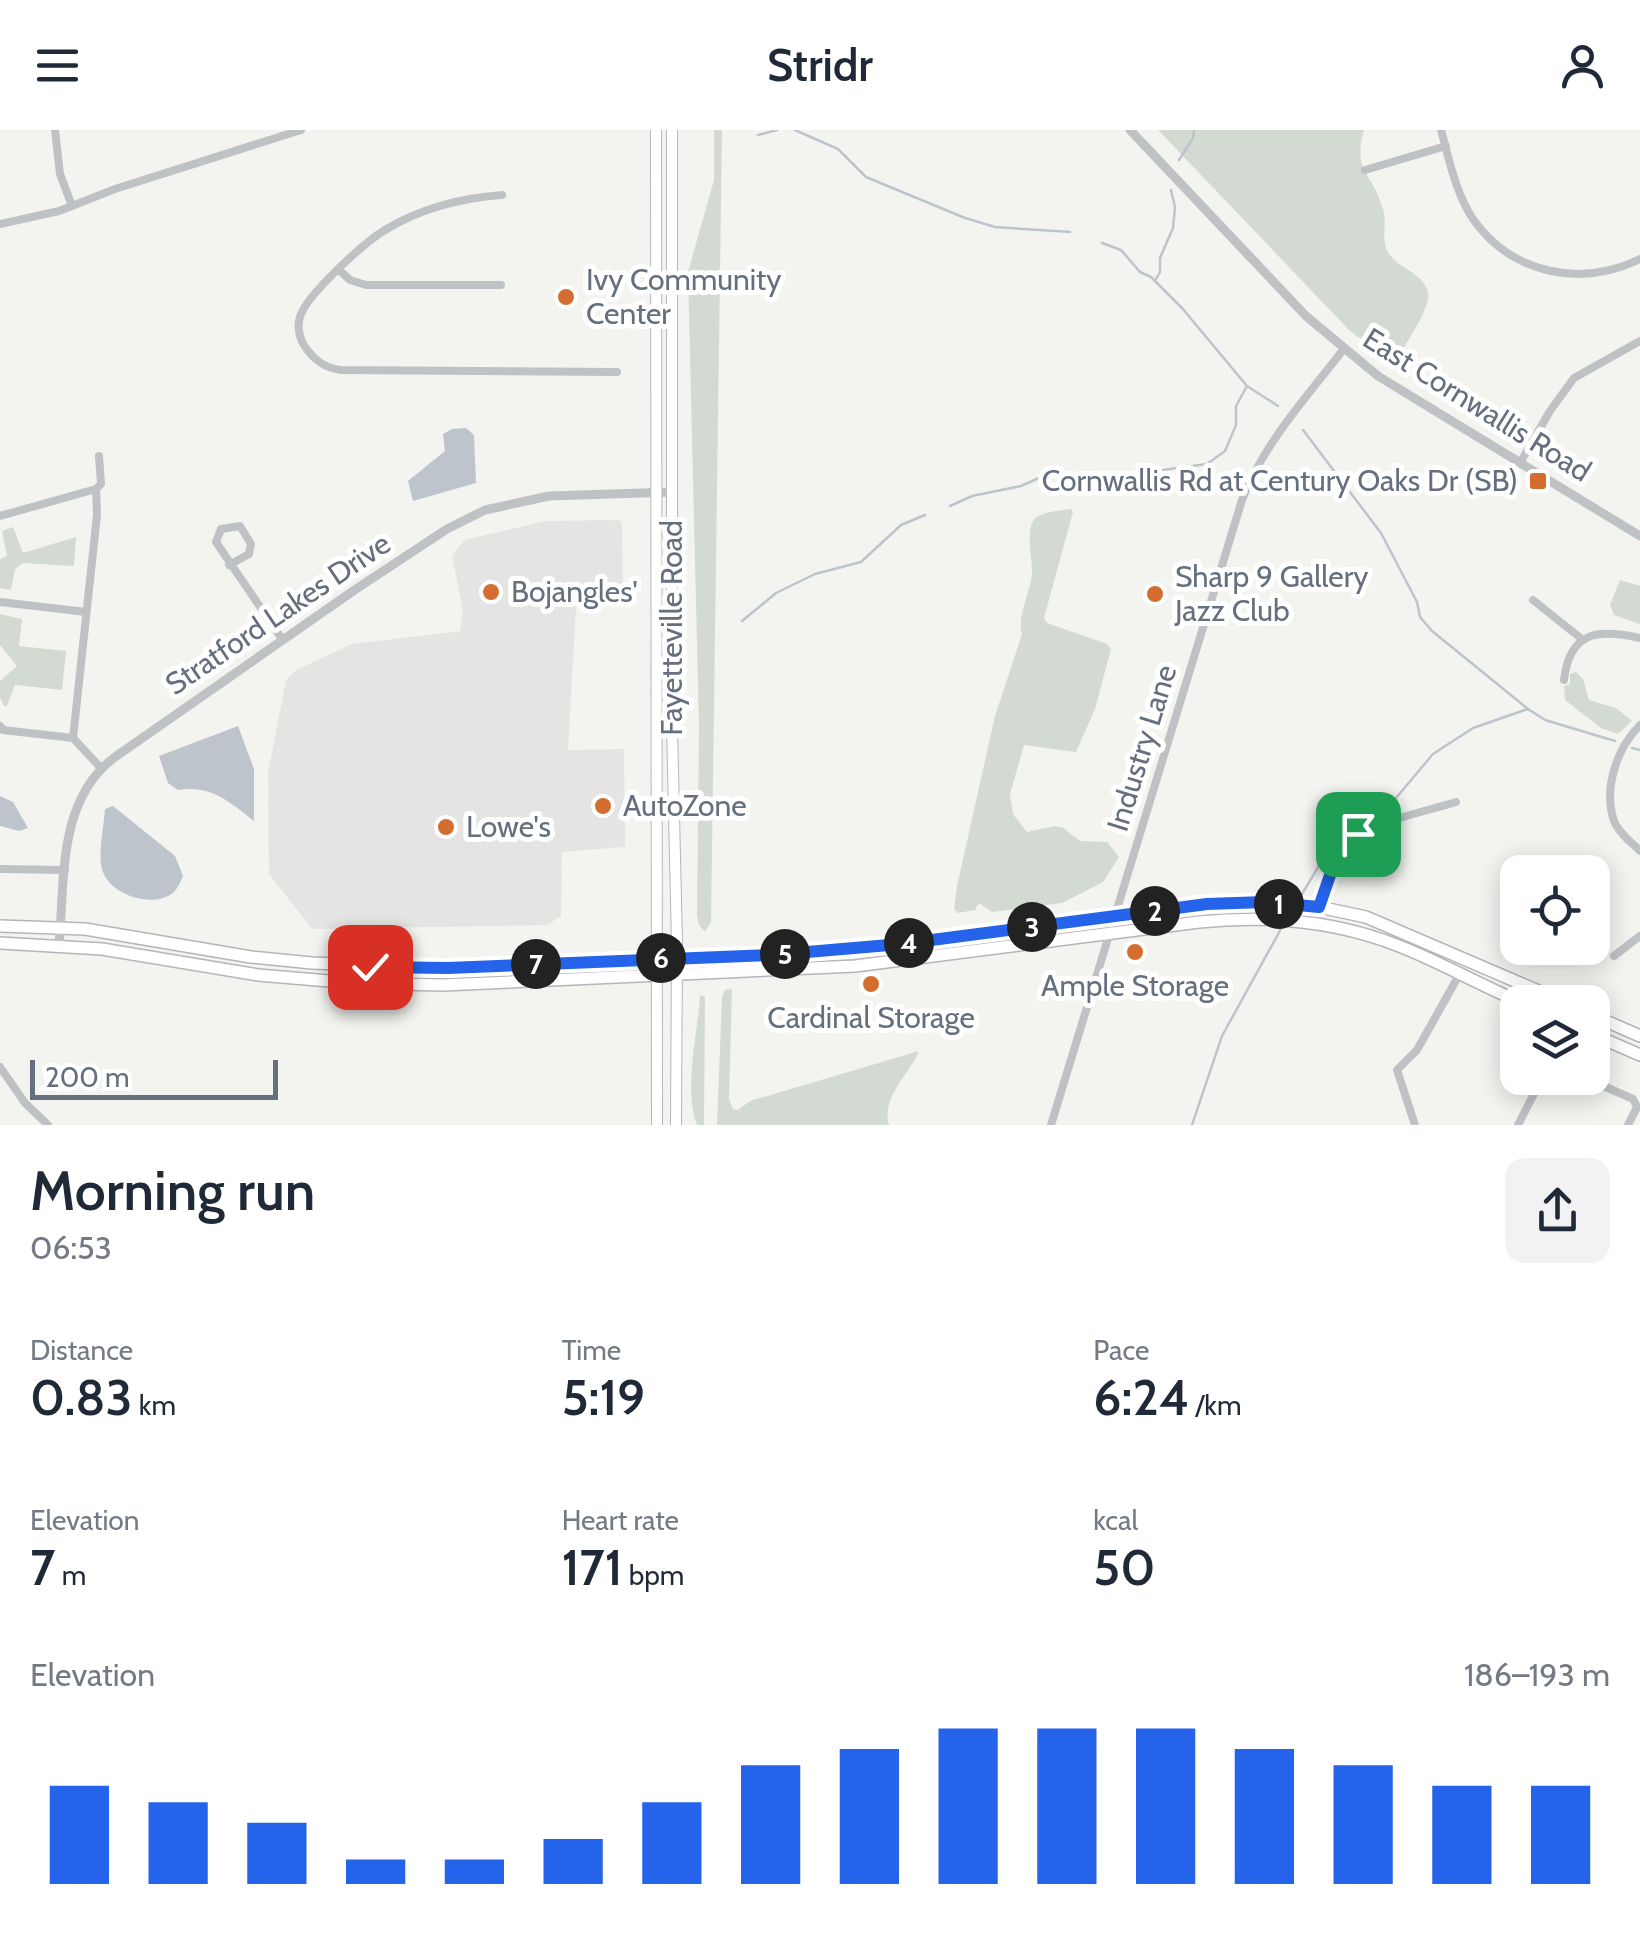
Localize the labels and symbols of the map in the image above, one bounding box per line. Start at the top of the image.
place label: Ivy Community Center [586,261,781,332]
marker: Ivy Community Center [555,286,577,308]
street label: East Cornwallis Road [1357,320,1598,490]
place label: Cornwallis Rd at Century Oaks Dr (SB) [1042,462,1518,499]
marker: Cornwallis Rd at Century Oaks Dr (SB) [1527,470,1549,492]
street label: Fayetteville Road [653,520,690,736]
street label: Stratford Lakes Drive [158,525,397,703]
place label: Sharp 9 Gallery Jazz Club [1174,558,1368,629]
place label: Bojangles' [511,573,638,610]
marker: Bojangles' [480,581,502,603]
marker: Sharp 9 Gallery Jazz Club [1144,583,1166,605]
street label: Industry Lane [1099,660,1184,836]
place label: AutoZone [623,787,747,824]
pin [1316,792,1401,877]
marker: AutoZone [592,795,614,817]
place label: Lowe's [466,808,551,845]
marker: Lowe's [435,816,457,838]
pin: 1 [1254,879,1304,929]
pin: 2 [1130,886,1180,936]
pin: 3 [1007,902,1057,952]
pin: 4 [884,918,934,968]
pin [328,925,413,1010]
pin: 5 [760,929,810,979]
pin: 6 [636,933,686,983]
pin: 7 [511,939,561,989]
marker: Ample Storage [1124,941,1146,963]
place label: Ample Storage [1041,967,1229,1004]
marker: Cardinal Storage [860,973,882,995]
place label: Cardinal Storage [767,999,975,1036]
scale bar [30,1055,278,1100]

